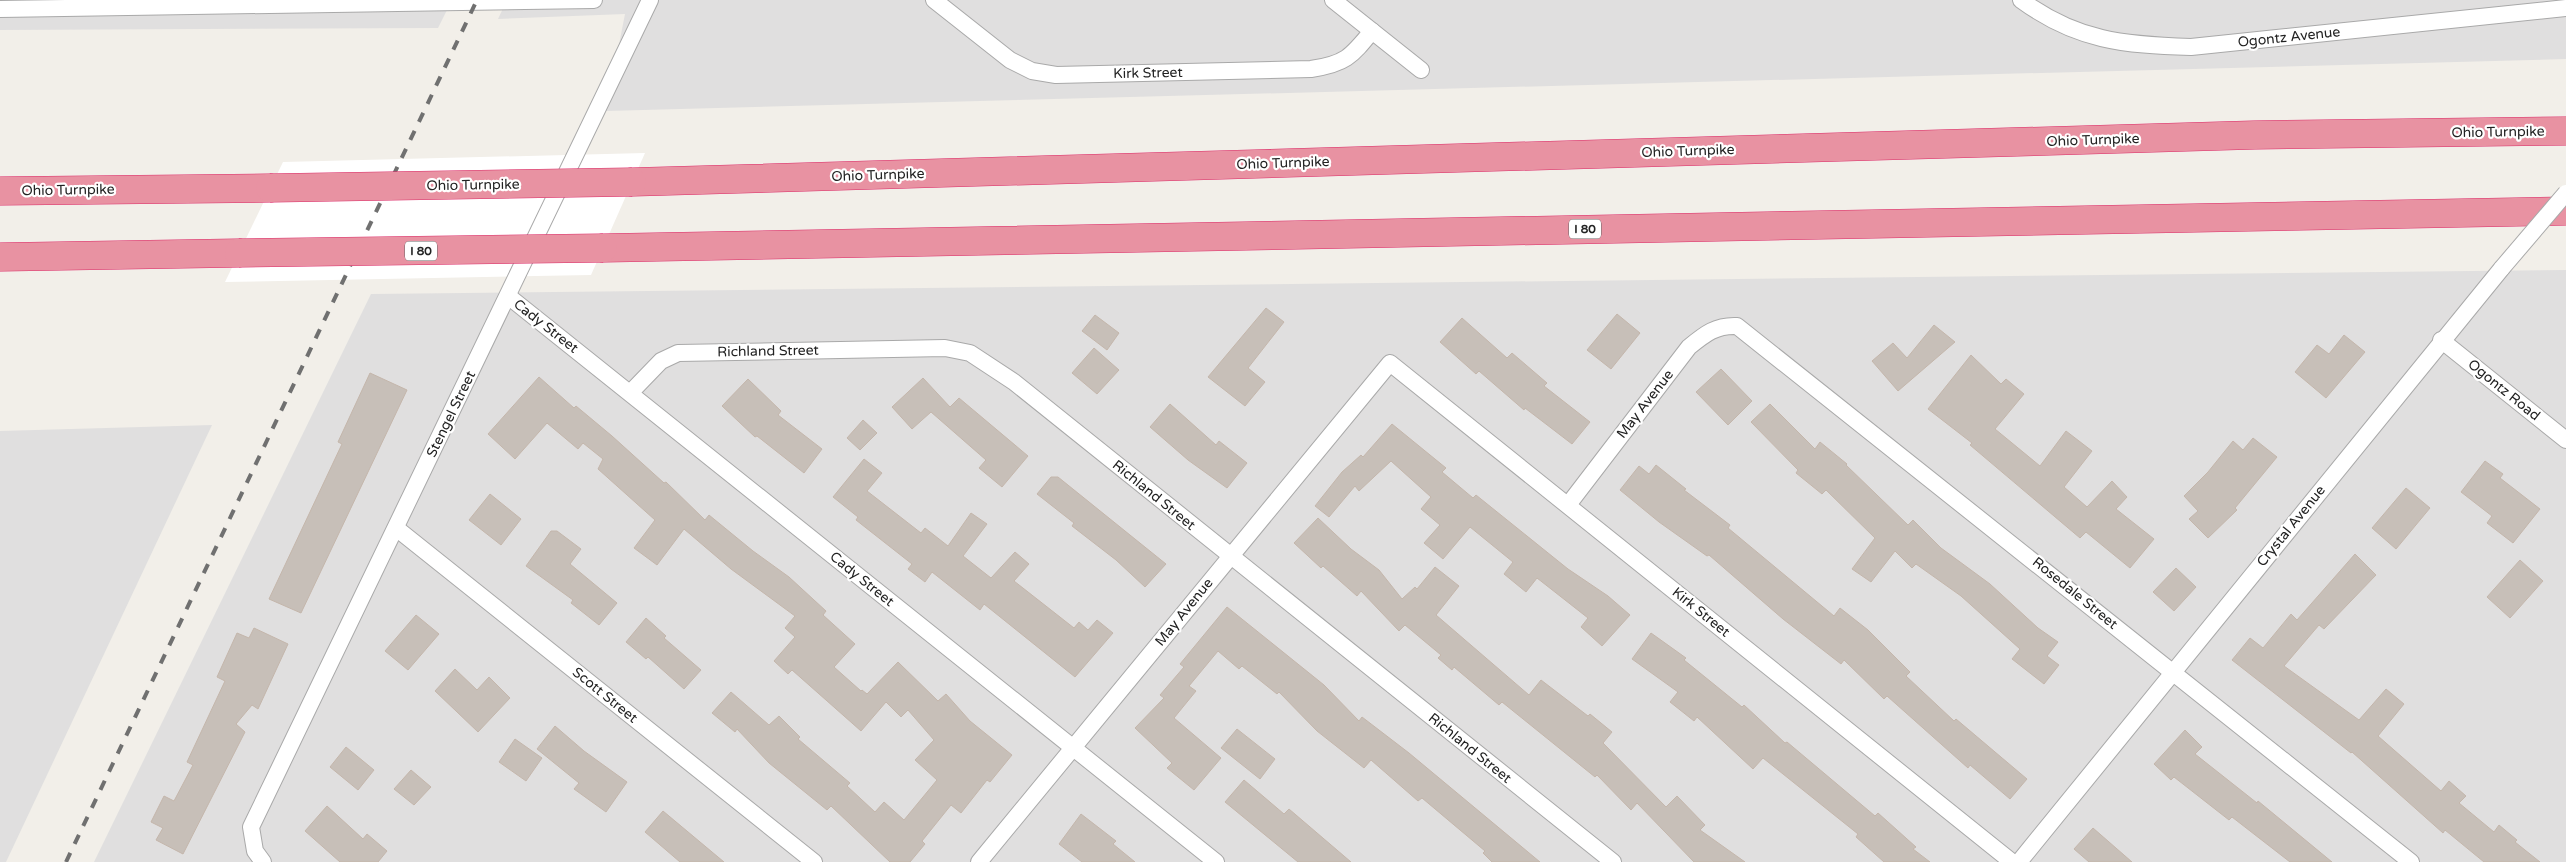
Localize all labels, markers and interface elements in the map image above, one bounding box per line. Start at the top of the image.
street label: Ogontz Avenue [2237,23,2341,51]
street label: Kirk Street [1113,64,1184,82]
street label: Ohio Turnpike [2451,123,2545,141]
street label: Ohio Turnpike [2046,130,2140,150]
street label: Ohio Turnpike [1641,141,1735,161]
street label: Ohio Turnpike [1236,153,1330,173]
street label: Ohio Turnpike [831,165,925,185]
street label: Ohio Turnpike [426,176,520,194]
street label: Ohio Turnpike [21,181,115,199]
road number: I 80 [1569,220,1601,238]
road number: I 80 [405,242,437,260]
street label: Cady Street [510,295,582,357]
street label: Richland Street [717,342,820,360]
street label: Ogontz Road [2464,356,2544,424]
street label: May Avenue [1613,366,1677,442]
street label: Stengel Street [423,367,480,460]
street label: Richland Street [1109,456,1199,534]
street label: Crystal Avenue [2253,482,2329,570]
street label: Cady Street [826,548,898,610]
street label: Rosedale Street [2029,553,2122,633]
street label: May Avenue [1151,575,1217,649]
street label: Kirk Street [1669,584,1734,641]
street label: Scott Street [569,664,641,727]
street label: Richland Street [1425,709,1515,787]

